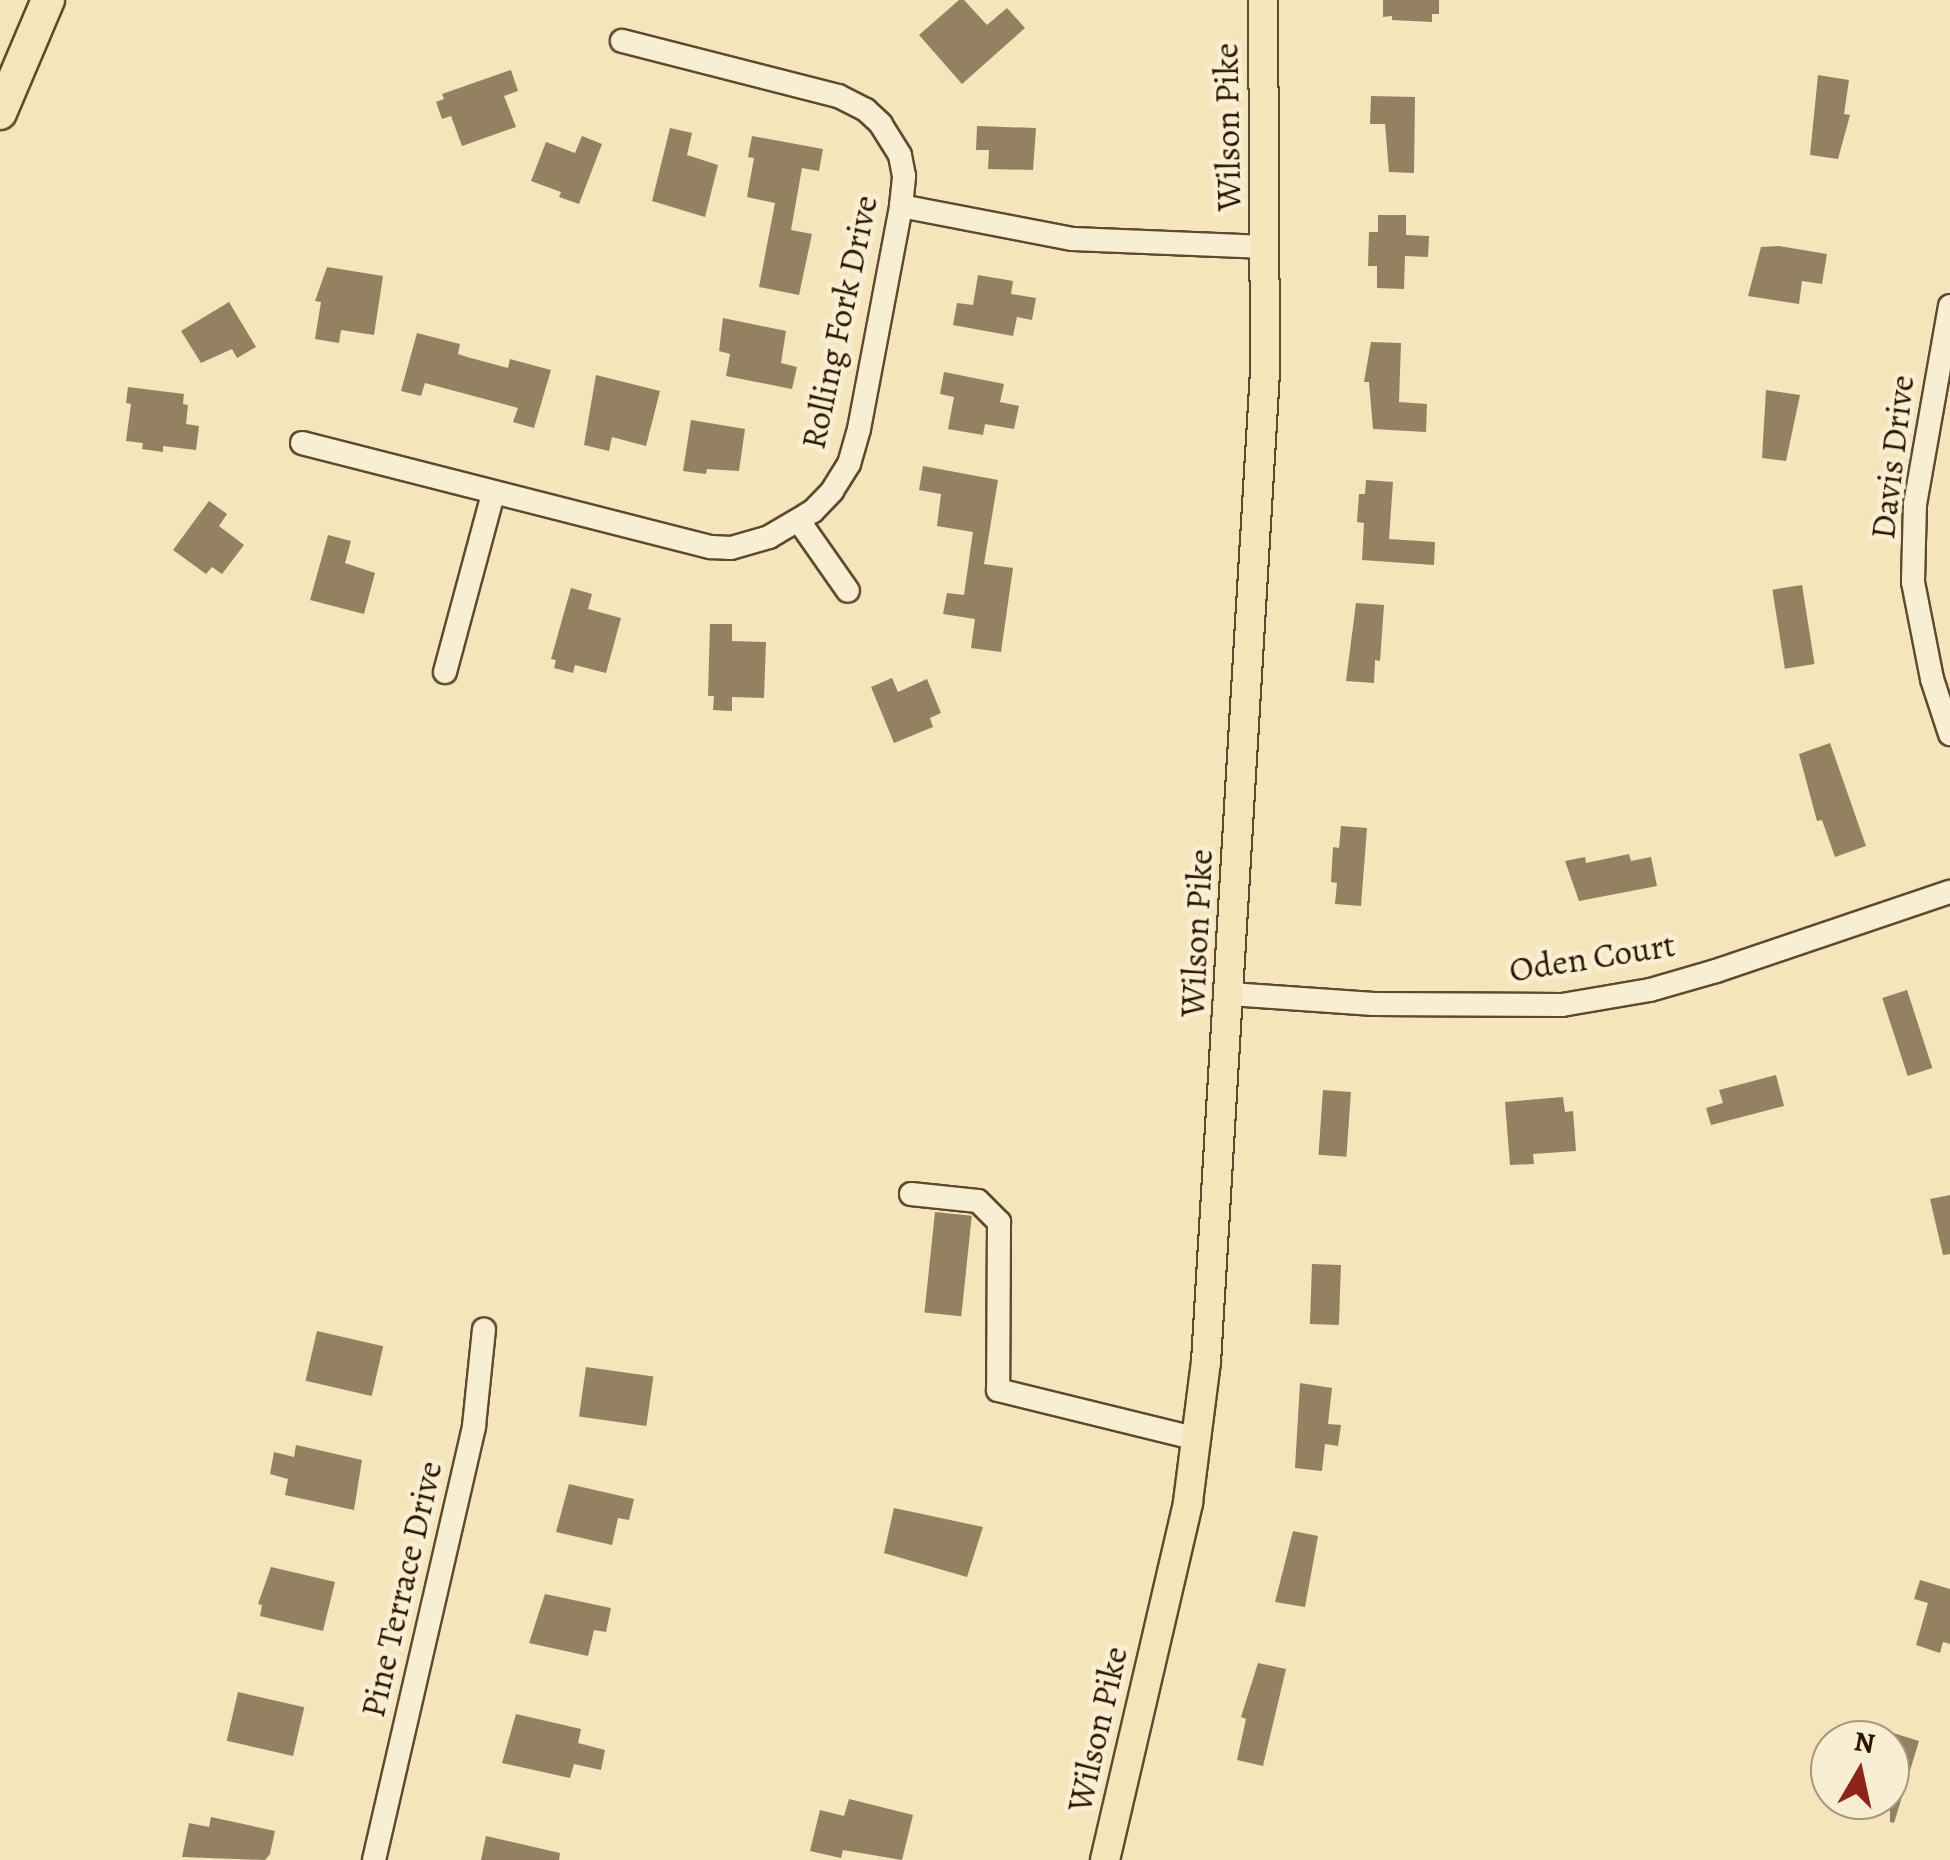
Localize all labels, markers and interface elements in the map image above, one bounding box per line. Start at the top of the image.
street label: Wilson Pike [1205,42,1249,212]
street label: Rolling Fork Drive [792,191,886,453]
street label: Davis Drive [1861,372,1923,542]
street label: Wilson Pike [1171,848,1221,1018]
street label: Oden Court [1506,923,1678,991]
street label: Pine Terrace Drive [351,1457,451,1721]
street label: Wilson Pike [1058,1642,1136,1816]
north arrow [1810,1720,1910,1820]
text: N [1851,1722,1877,1763]

